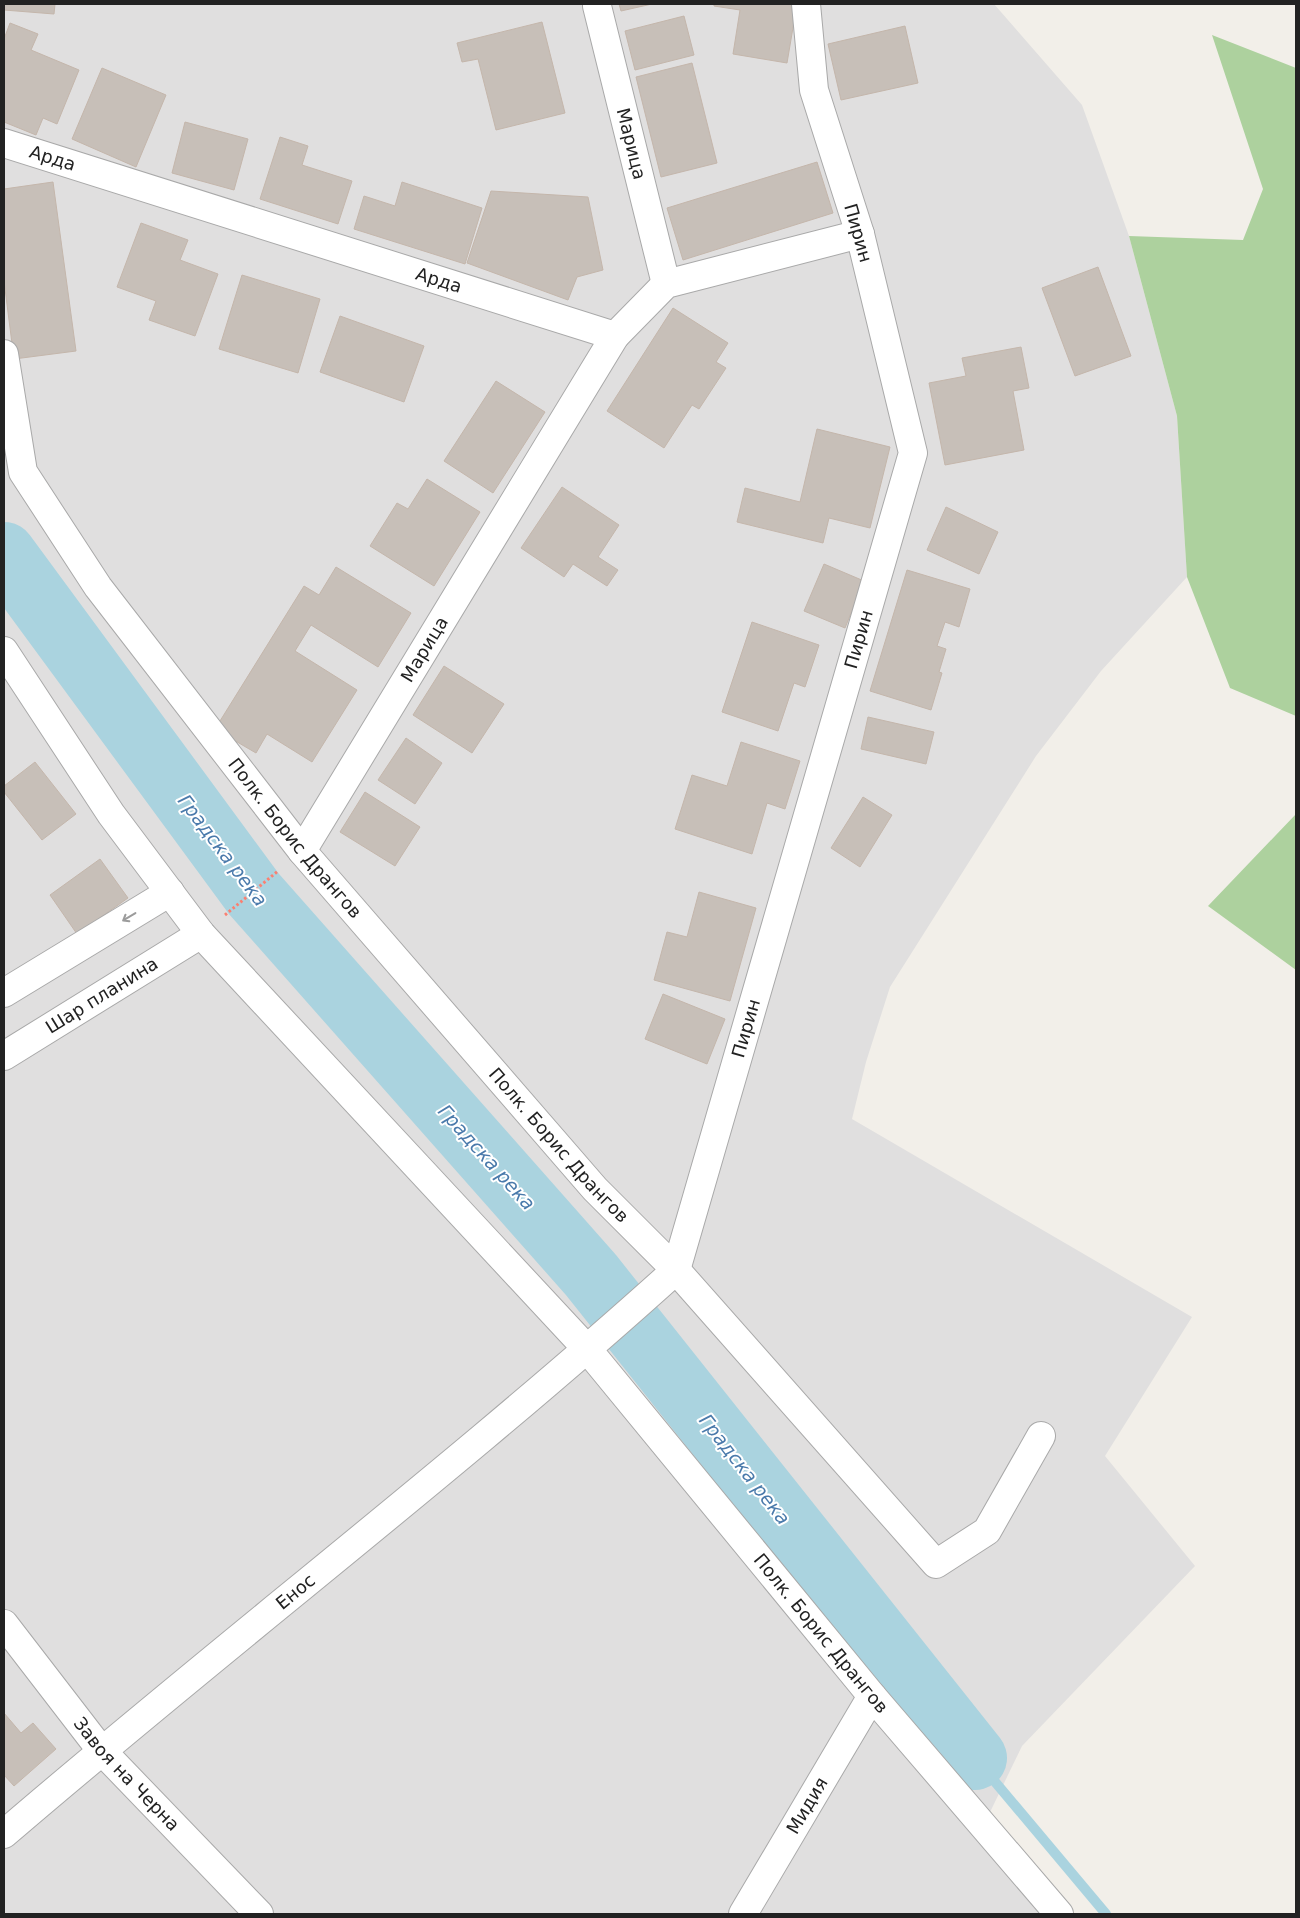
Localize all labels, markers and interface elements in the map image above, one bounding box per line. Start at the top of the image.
street label: Марица [613,106,651,182]
street label: Арда [27,141,78,175]
street label: Пирин [840,201,877,265]
street label: Арда [413,263,465,297]
street label: Пирин [840,607,877,671]
street label: Марица [396,612,452,686]
street label: Полк. Борис Дрангов [224,754,366,922]
water label: Градска река [174,790,272,910]
one-way arrow [122,913,136,923]
street label: Шар планина [42,952,161,1038]
street label: Пирин [727,996,764,1060]
street label: Полк. Борис Дрангов [485,1063,633,1227]
water label: Градска река [434,1100,540,1214]
water label: Градска река [695,1409,795,1529]
street label: Полк. Борис Дрангов [750,1549,893,1717]
street label: Енос [271,1569,319,1613]
street label: Завоя на Черна [70,1713,184,1835]
street label: Мидия [782,1773,832,1837]

